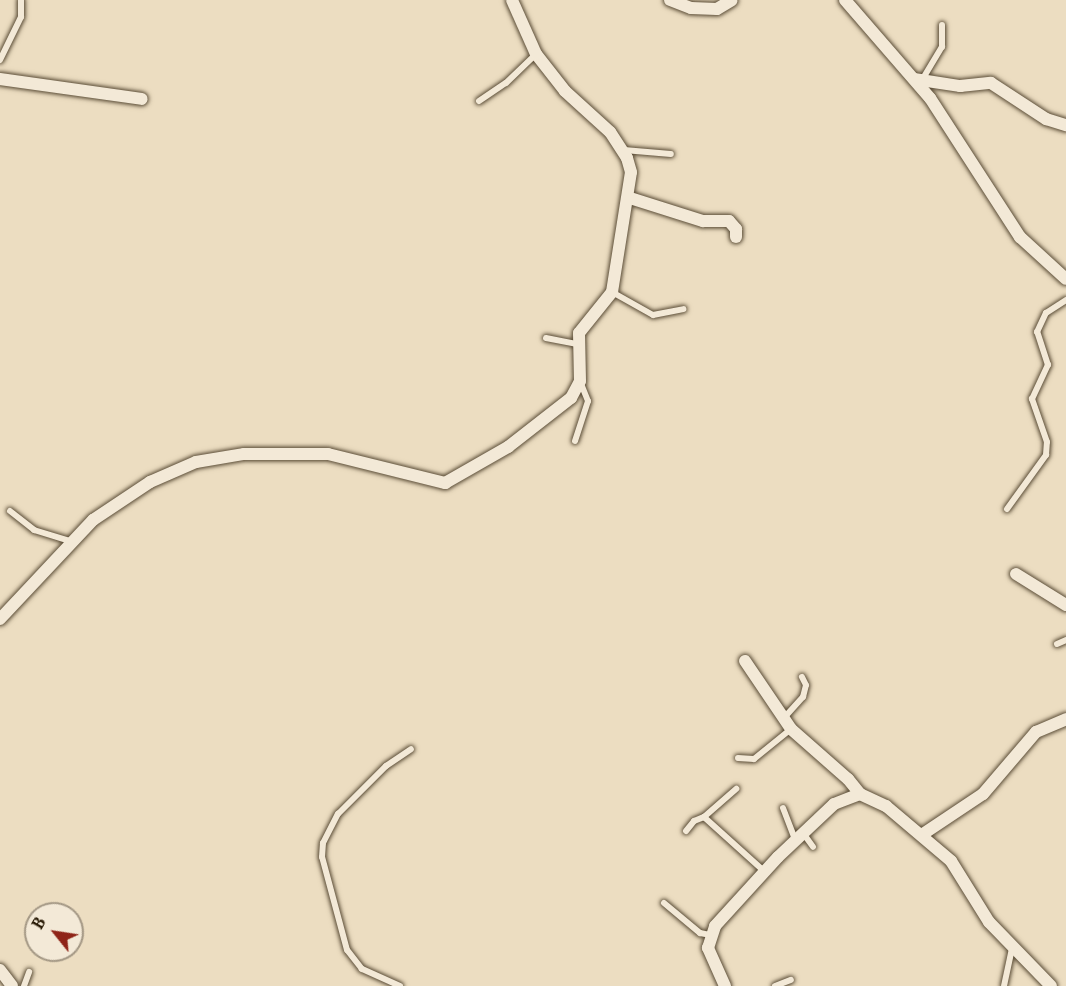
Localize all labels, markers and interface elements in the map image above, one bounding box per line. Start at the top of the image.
north arrow [24,902,84,962]
text: B [28,914,52,934]

